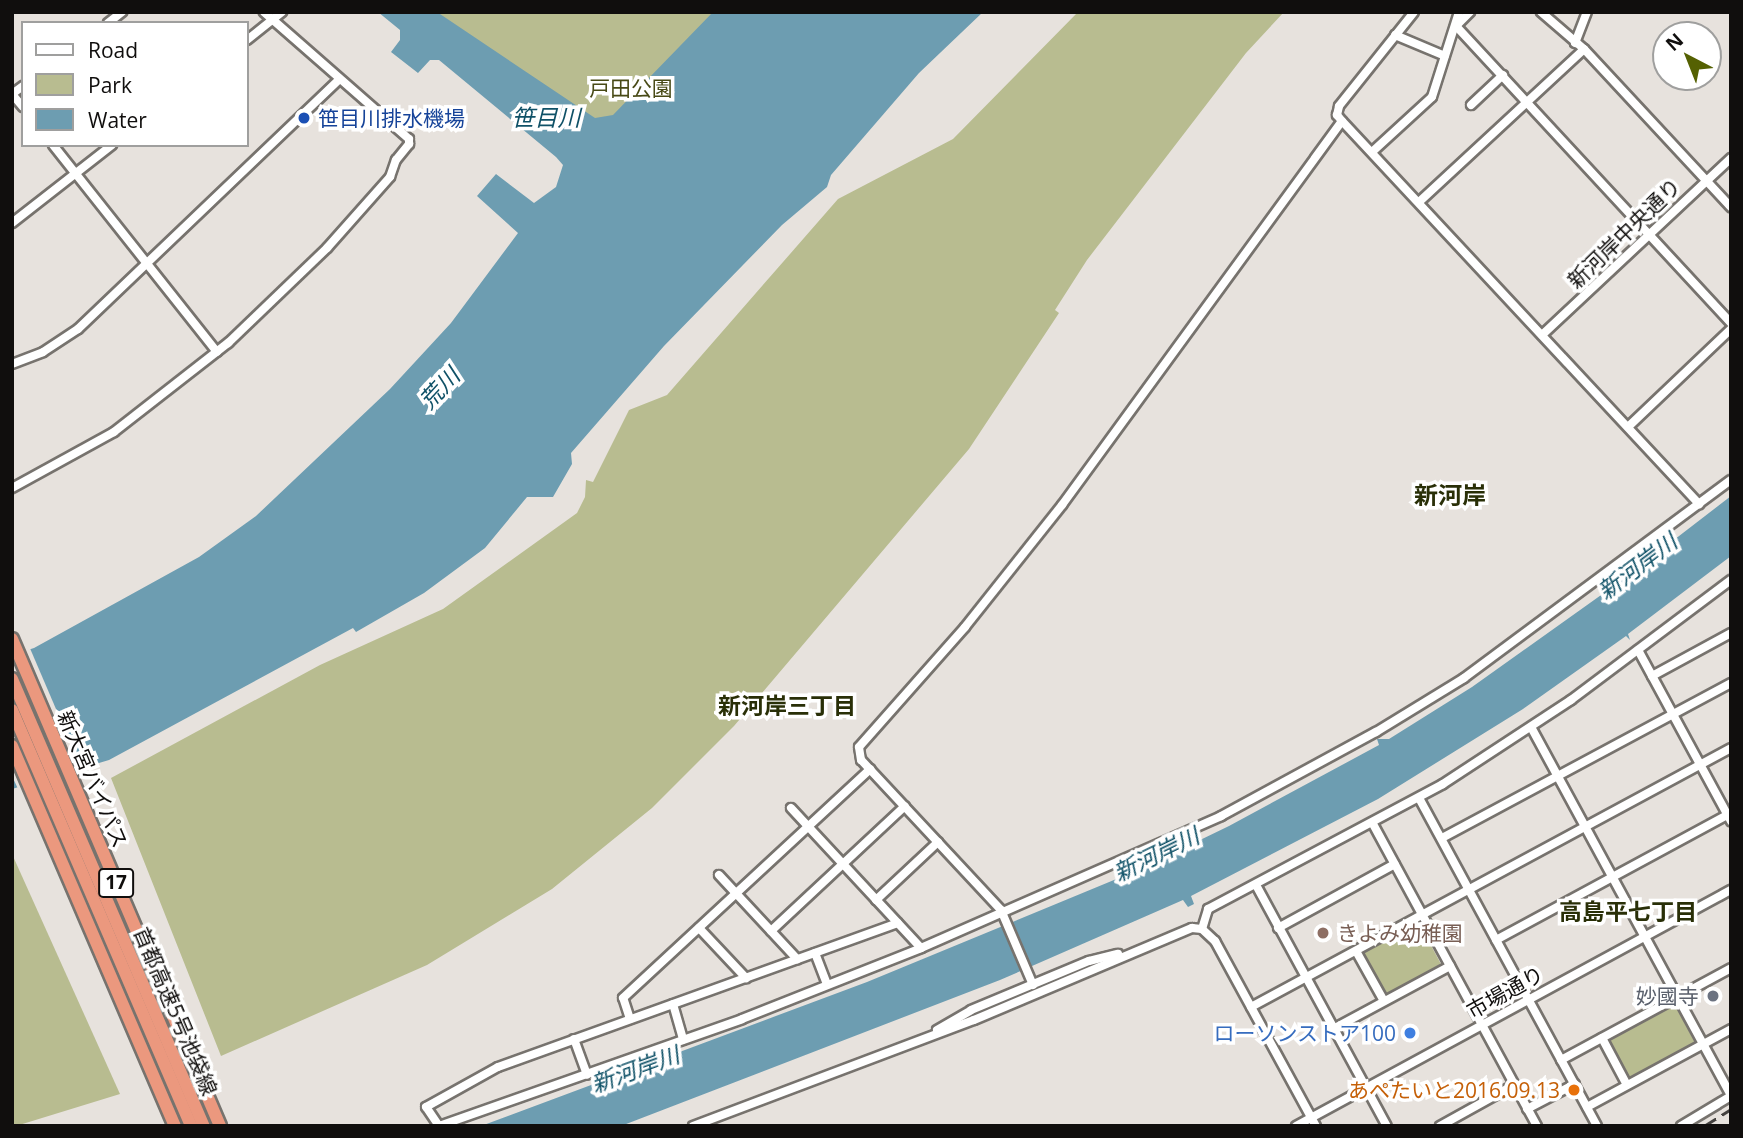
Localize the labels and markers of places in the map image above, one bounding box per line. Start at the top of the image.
place label: 笹目川排水機場 [318,105,465,131]
marker: 笹目川排水機場 [296,110,312,126]
place label: きよみ幼稚園 [1337,920,1463,946]
marker: きよみ幼稚園 [1315,925,1331,941]
place label: 妙國寺 [1636,983,1699,1009]
marker: 妙國寺 [1705,988,1721,1004]
place label: ローソンストア100 [1213,1020,1396,1046]
marker: ローソンストア100 [1402,1025,1418,1041]
place label: あぺたいと2016.09.13 [1348,1077,1560,1103]
marker: あぺたいと2016.09.13 [1566,1082,1582,1098]

